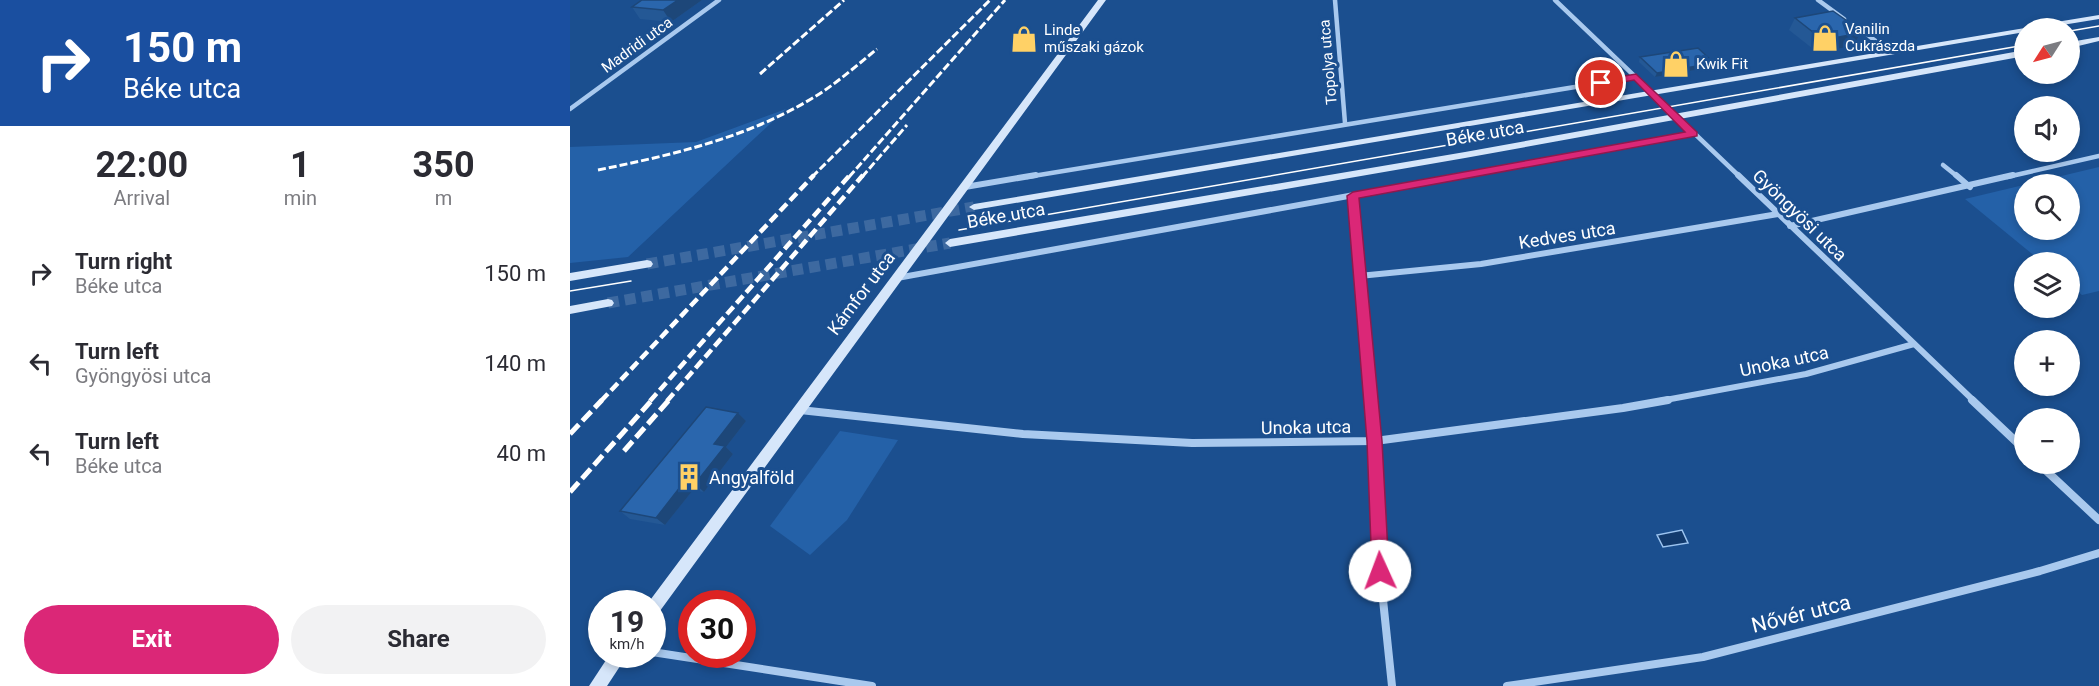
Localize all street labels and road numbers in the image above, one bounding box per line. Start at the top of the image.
street label: Madridi utca [598,13,676,77]
street label: Topolya utca [1315,19,1341,105]
street label: Béke utca [1444,116,1526,150]
street label: Gyöngyösi utca [1749,165,1851,265]
street label: Béke utca [965,198,1047,232]
street label: Kedves utca [1517,217,1617,253]
street label: Kámfor utca [823,247,899,339]
street label: Unoka utca [1738,341,1830,381]
street label: Unoka utca [1261,416,1351,438]
street label: Nővér utca [1749,590,1853,638]

